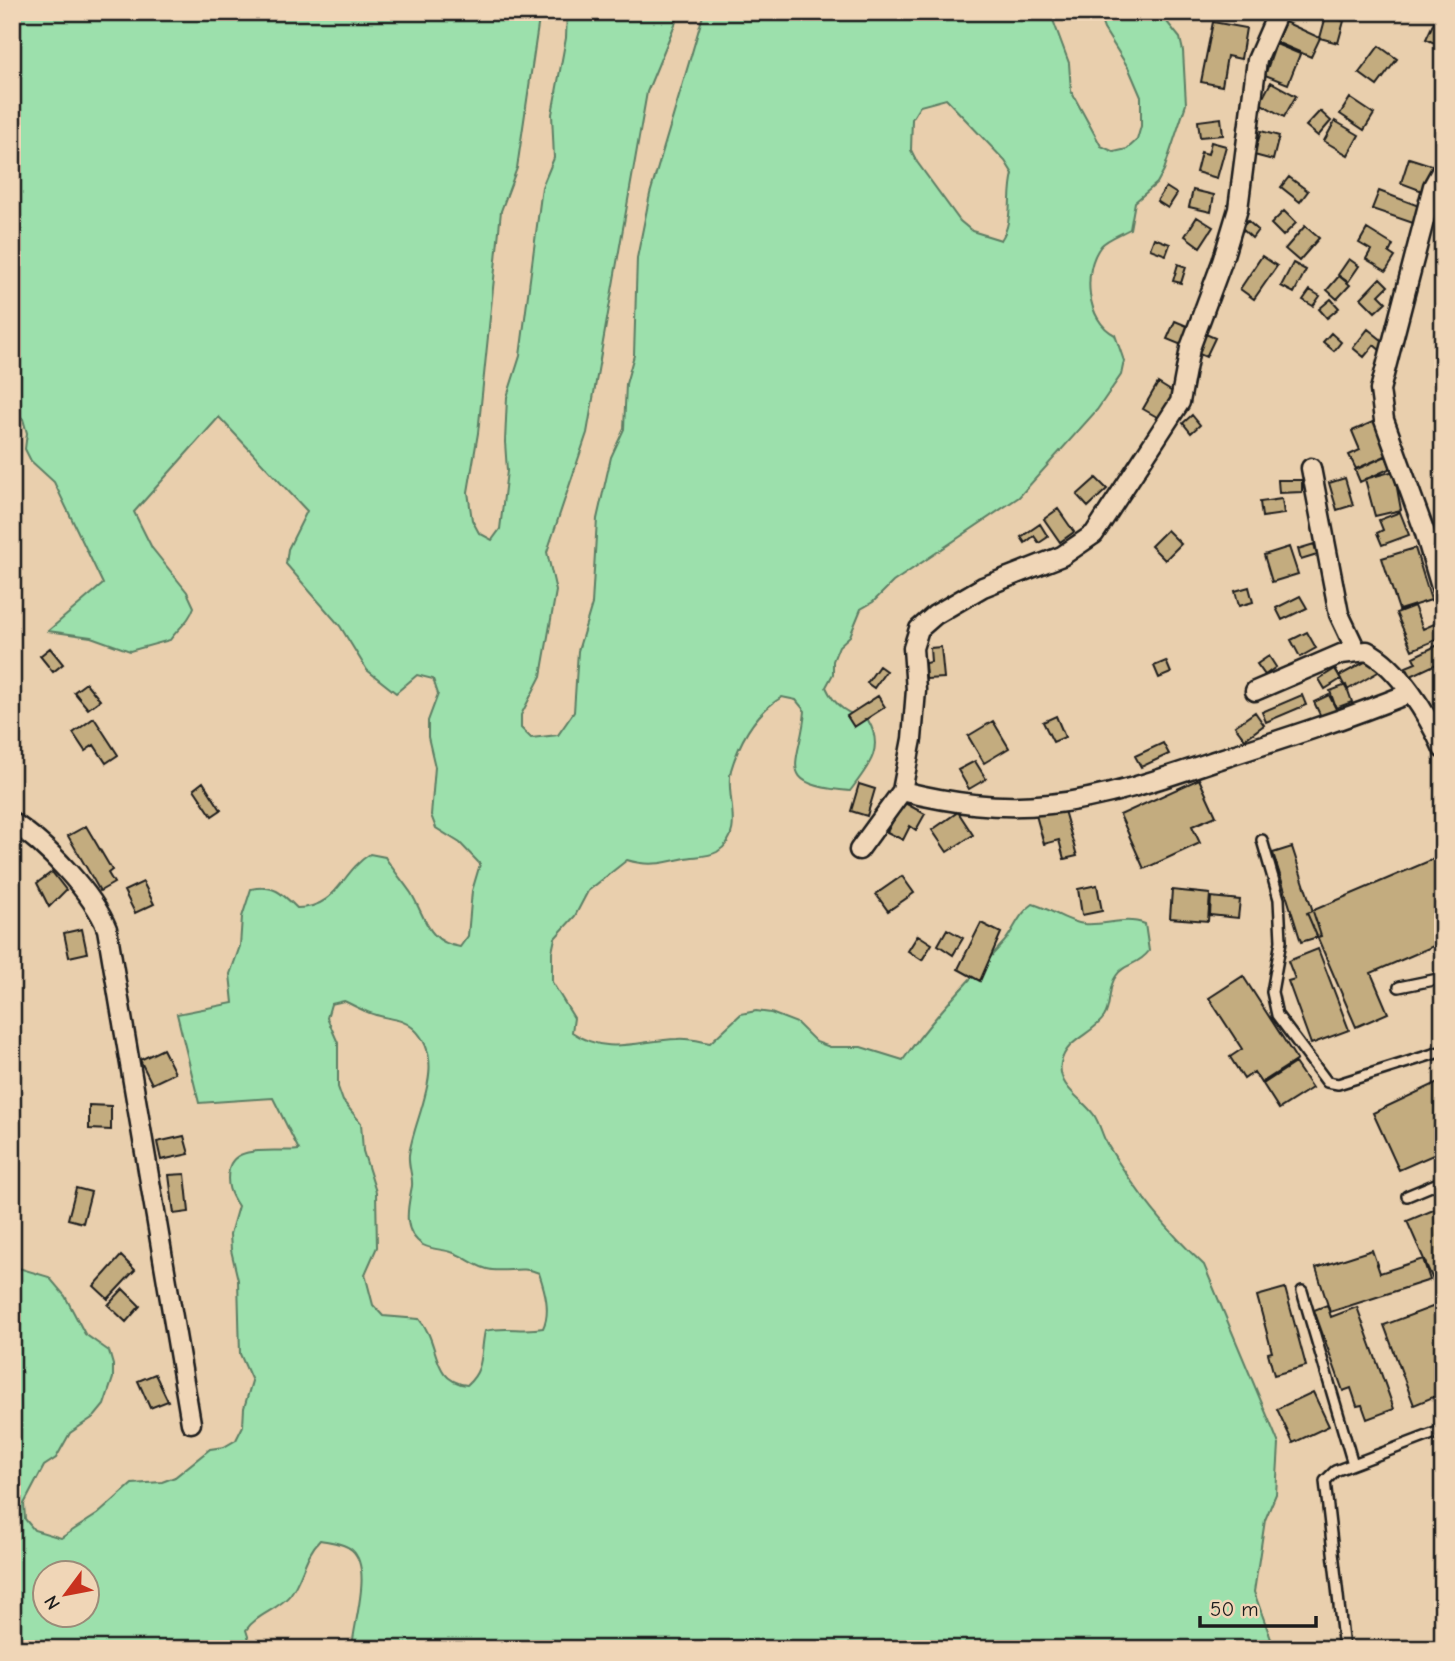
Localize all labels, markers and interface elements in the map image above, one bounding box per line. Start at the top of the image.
north arrow [32,1560,102,1630]
scale bar [1200,1584,1315,1628]
text: N [40,1591,65,1614]
text: 50 m [1210,1597,1259,1621]

